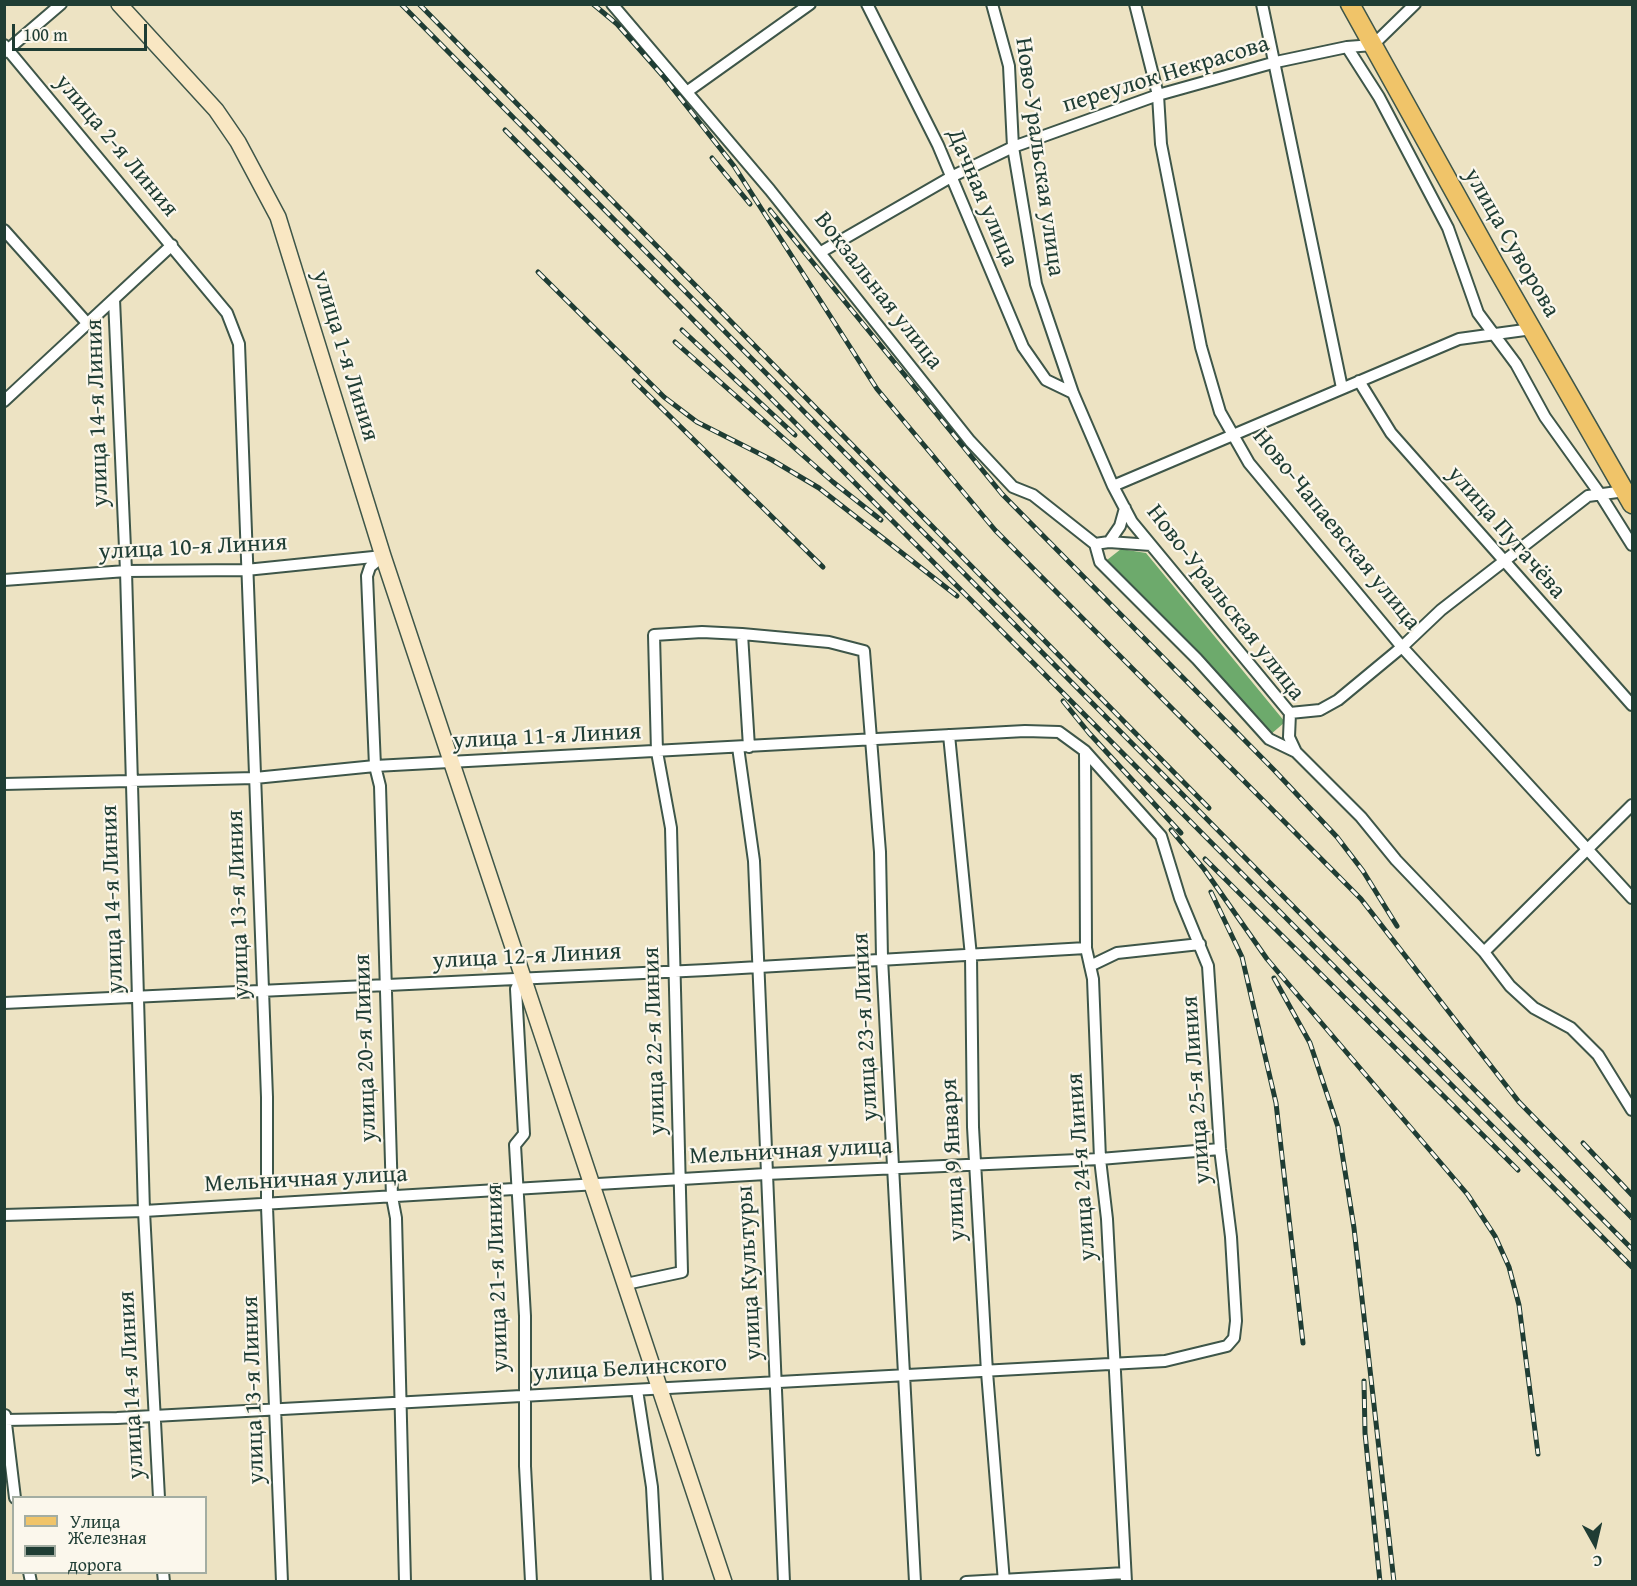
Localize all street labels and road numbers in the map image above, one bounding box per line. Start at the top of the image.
street label: переулок Некрасова [1059,30,1273,120]
street label: Ново-Уральская улица [1008,36,1070,278]
street label: улица 2-я Линия [48,69,184,223]
street label: Дачная улица [940,125,1024,271]
street label: улица Суворова [1457,163,1565,323]
street label: Вокзальная улица [807,206,949,376]
street label: улица 1-я Линия [305,267,385,445]
street label: улица 14-я Линия [80,318,116,508]
street label: Ново-Чапаевская улица [1246,423,1426,637]
street label: улица Пугачёва [1440,461,1572,605]
street label: Ново-Уральская улица [1140,499,1310,707]
street label: улица 10-я Линия [98,529,288,567]
street label: улица 11-я Линия [452,718,642,756]
street label: улица 14-я Линия [95,804,131,994]
street label: улица 13-я Линия [221,809,257,999]
street label: улица 23-я Линия [847,932,885,1122]
street label: улица 12-я Линия [432,938,622,976]
street label: улица 22-я Линия [637,946,673,1136]
street label: улица 20-я Линия [348,953,384,1143]
street label: улица 25-я Линия [1176,995,1218,1185]
street label: улица 24-я Линия [1061,1072,1103,1262]
street label: улица 9 Января [935,1078,973,1242]
street label: Мельничная улица [689,1132,893,1172]
street label: Мельничная улица [204,1160,408,1200]
street label: улица 21-я Линия [480,1183,516,1373]
street label: улица Культуры [731,1185,769,1361]
street label: улица 14-я Линия [113,1290,151,1480]
street label: улица 13-я Линия [236,1295,272,1485]
street label: улица Белинского [532,1350,728,1388]

